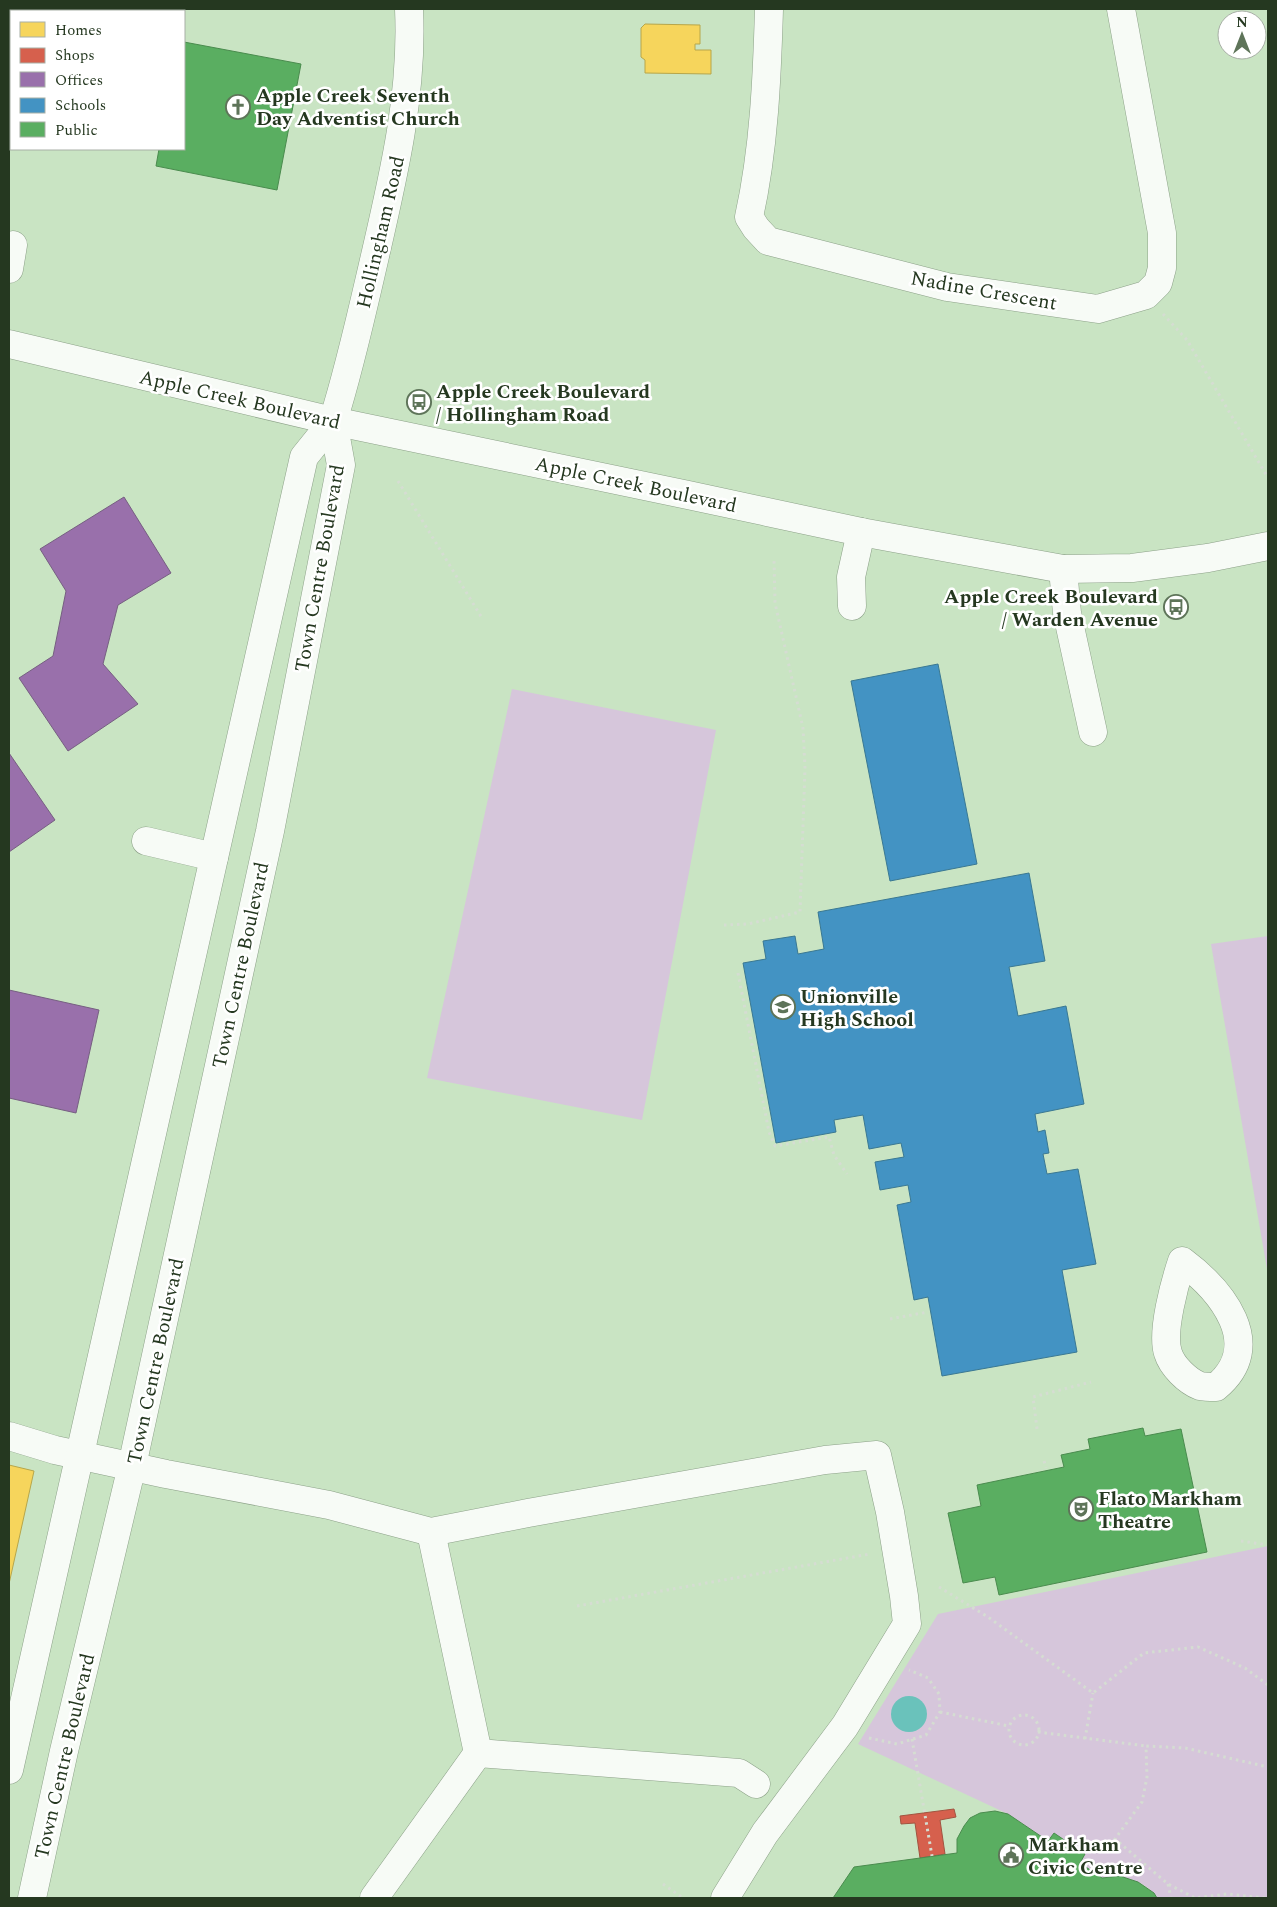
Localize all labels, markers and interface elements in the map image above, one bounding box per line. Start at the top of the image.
legend [10,10,185,150]
north arrow [1217,10,1267,60]
text: N [1236,12,1248,33]
text: Homes [55,19,102,42]
text: Shops [55,44,95,67]
text: Offices [55,69,103,92]
place label: Apple Creek Seventh Day Adventist Church [256,81,460,134]
text: Schools [55,94,106,117]
church icon: Apple Creek Seventh Day Adventist Church [225,94,251,120]
text: Public [55,119,98,142]
street label: Hollingham Road [349,153,413,312]
street label: Nadine Crescent [908,263,1059,319]
street label: Apple Creek Boulevard [136,362,343,438]
place label: Apple Creek Boulevard / Hollingham Road [436,377,650,430]
bus stop icon: Apple Creek Boulevard / Hollingham Road [406,389,432,415]
street label: Apple Creek Boulevard [532,449,739,521]
street label: Town Centre Boulevard [287,462,353,674]
place label: Apple Creek Boulevard / Warden Avenue [944,582,1158,635]
bus stop icon: Apple Creek Boulevard / Warden Avenue [1163,594,1189,620]
street label: Town Centre Boulevard [204,859,277,1071]
place label: Unionville High School [800,982,914,1035]
school or university icon: Unionville High School [770,994,796,1020]
street label: Town Centre Boulevard [119,1255,192,1467]
place label: Flato Markham Theatre [1098,1484,1242,1537]
theatre icon: Flato Markham Theatre [1068,1496,1094,1522]
street label: Town Centre Boulevard [27,1650,103,1862]
place label: Markham Civic Centre [1028,1830,1143,1883]
public building icon: Markham Civic Centre [998,1842,1024,1868]

